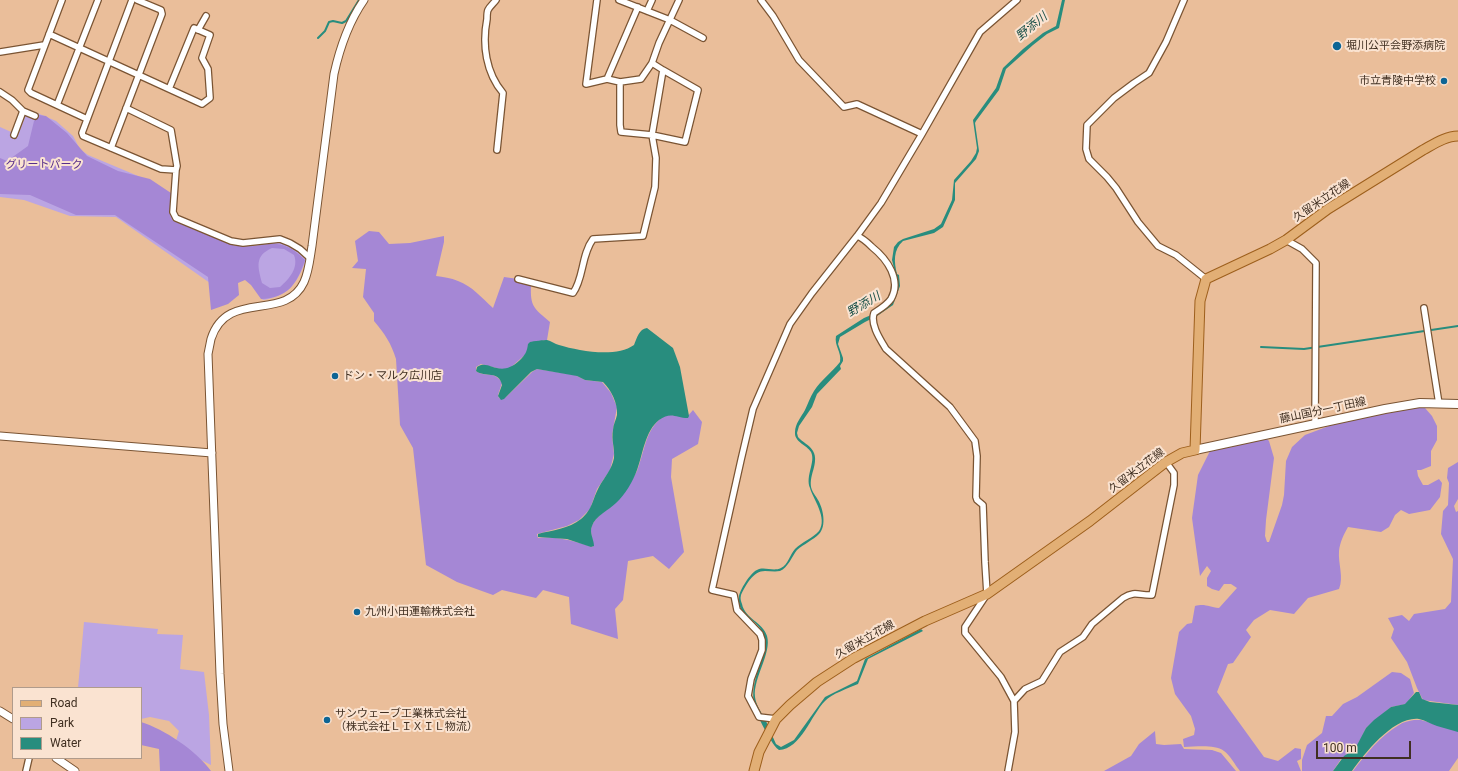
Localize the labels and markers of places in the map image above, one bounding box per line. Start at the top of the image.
place label: 堀川公平会野添病院 [1346,39,1445,53]
marker: 堀川公平会野添病院 [1331,40,1343,52]
place label: 市立青陵中学校 [1359,74,1436,88]
marker: 市立青陵中学校 [1439,76,1449,86]
place label: ドン・マルク広川店 [343,369,442,383]
marker: ドン・マルク広川店 [330,371,340,381]
place label: 九州小田運輸株式会社 [365,605,475,619]
marker: 九州小田運輸株式会社 [352,607,362,617]
place label: サンウェーブ工業株式会社 （株式会社ＬＩＸＩＬ物流） [335,707,478,733]
marker: サンウェーブ工業株式会社 （株式会社ＬＩＸＩＬ物流） [322,715,332,725]

